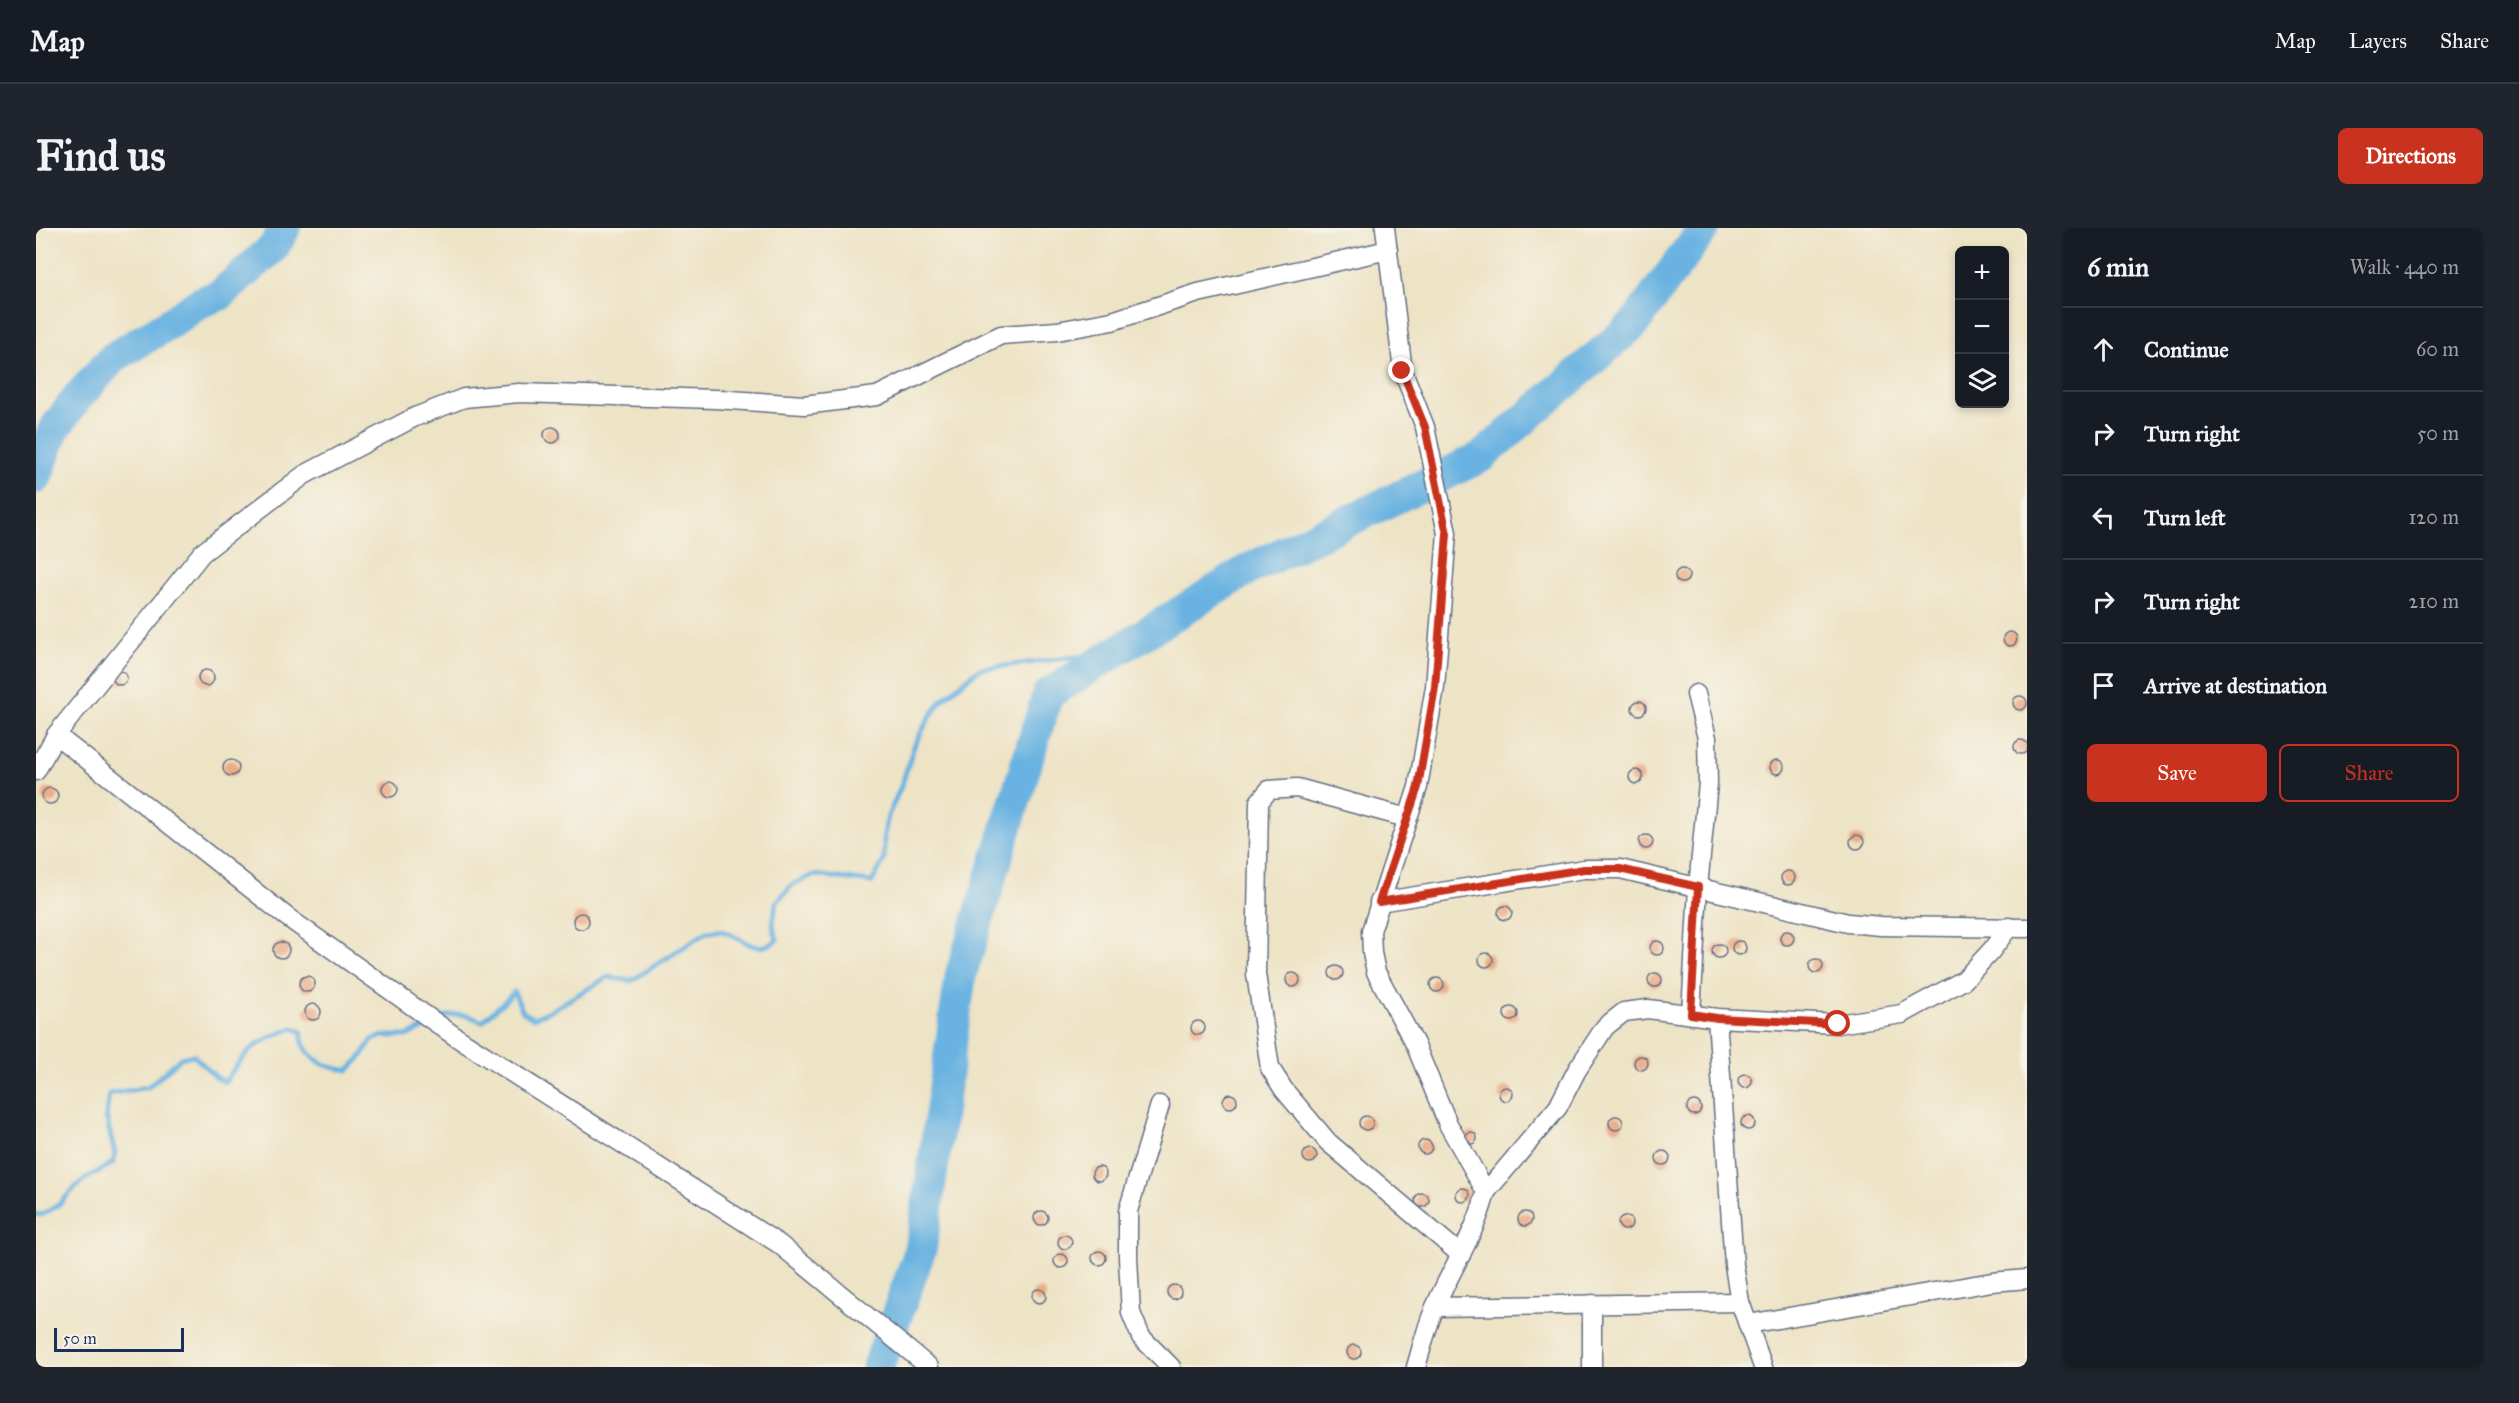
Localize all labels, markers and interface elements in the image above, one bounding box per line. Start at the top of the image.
text: Map [30,24,85,59]
text: Map [2275,28,2316,54]
text: Layers [2349,28,2407,54]
text: Share [2440,28,2489,54]
button: Directions [2338,128,2483,184]
text: Find us [36,130,166,182]
map controls [1955,246,2009,408]
button: + [1955,246,2009,300]
text: 6 min [2087,251,2149,283]
text: Walk · 440 m [2350,255,2459,279]
button: − [1955,300,2009,354]
icon: ahead [2087,333,2120,366]
text: Continue [2144,336,2229,363]
text: 60 m [2416,337,2459,361]
button: layers [1955,354,2009,408]
route end [1388,357,1414,383]
icon: right [2087,417,2120,450]
text: Turn right [2144,420,2240,447]
text: 50 m [2417,421,2459,445]
icon: left [2087,501,2120,534]
text: Turn left [2144,504,2226,531]
text: 120 m [2408,505,2459,529]
icon: right [2087,585,2120,618]
text: Turn right [2144,588,2240,615]
text: 210 m [2409,589,2459,613]
icon: arrive [2087,669,2120,702]
text: Arrive at destination [2144,672,2327,699]
button: Save [2087,744,2267,802]
button: Share [2279,744,2459,802]
route start [1824,1010,1850,1036]
scale bar [54,1325,184,1352]
text: 50 m [63,1329,97,1348]

